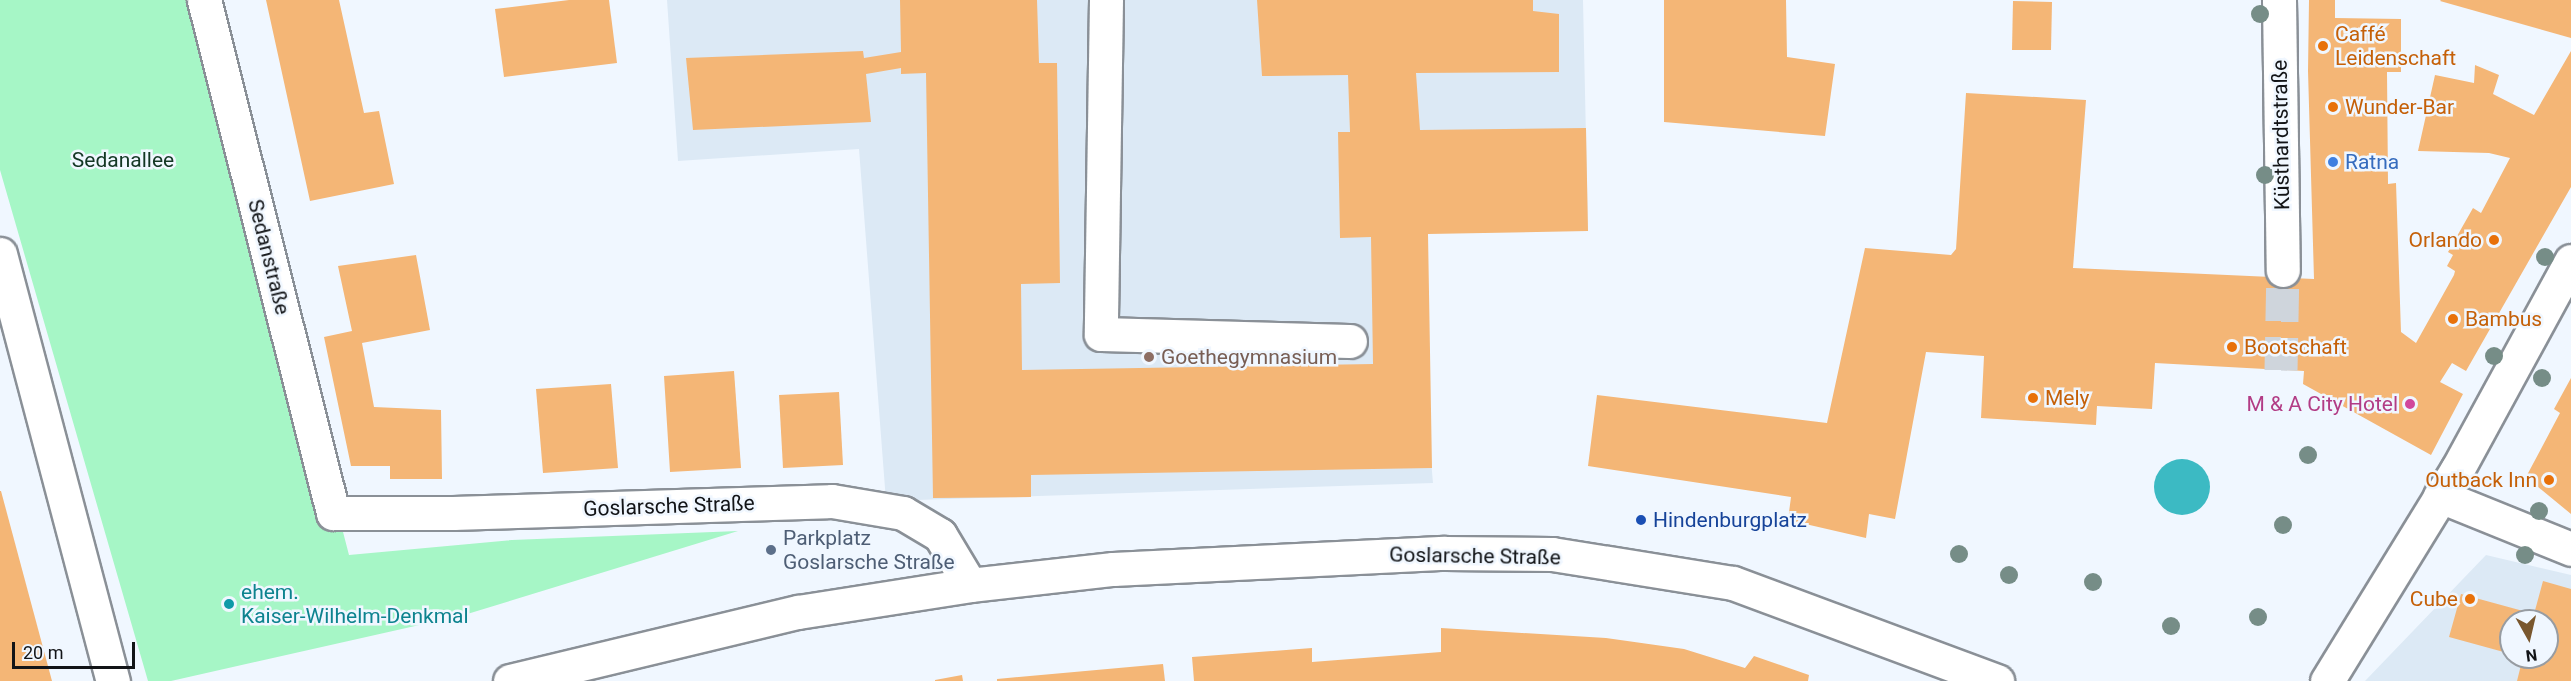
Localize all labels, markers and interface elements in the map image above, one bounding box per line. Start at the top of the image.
place label: Caffé Leidenschaft [2335,21,2456,71]
marker: Caffé Leidenschaft [2316,39,2330,53]
street label: Küsthardtstraße [2267,60,2295,210]
place label: Wunder-Bar [2345,94,2454,120]
marker: Wunder-Bar [2326,100,2340,114]
park label: Sedanallee [72,147,174,173]
place label: Ratna [2345,149,2399,175]
marker: Ratna [2326,155,2340,169]
street label: Sedanstraße [243,197,295,317]
place label: Orlando [2408,227,2482,253]
marker: Orlando [2487,233,2501,247]
place label: Bambus [2465,306,2542,332]
marker: Bambus [2446,312,2460,326]
place label: Bootschaft [2244,334,2347,360]
marker: Bootschaft [2225,340,2239,354]
place label: Goethegymnasium [1161,344,1337,370]
marker: Goethegymnasium [1142,350,1156,364]
place label: Mely [2045,385,2090,411]
marker: Mely [2026,391,2040,405]
place label: M & A City Hotel [2246,391,2398,417]
marker: M & A City Hotel [2403,397,2417,411]
place label: Outback Inn [2425,467,2537,493]
marker: Outback Inn [2542,473,2556,487]
street label: Goslarsche Straße [583,490,755,522]
place label: Hindenburgplatz [1653,507,1807,533]
marker: Hindenburgplatz [1634,513,1648,527]
place label: Parkplatz Goslarsche Straße [783,525,955,575]
street label: Goslarsche Straße [1389,542,1561,570]
marker: Parkplatz Goslarsche Straße [764,543,778,557]
place label: ehem. Kaiser-Wilhelm-Denkmal [241,579,469,629]
place label: Cube [2410,586,2458,612]
marker: Cube [2463,592,2477,606]
marker: ehem. Kaiser-Wilhelm-Denkmal [222,597,236,611]
north arrow [2499,609,2559,669]
scale bar [15,630,138,668]
text: 20 m [23,642,63,663]
text: N [2524,645,2538,666]

